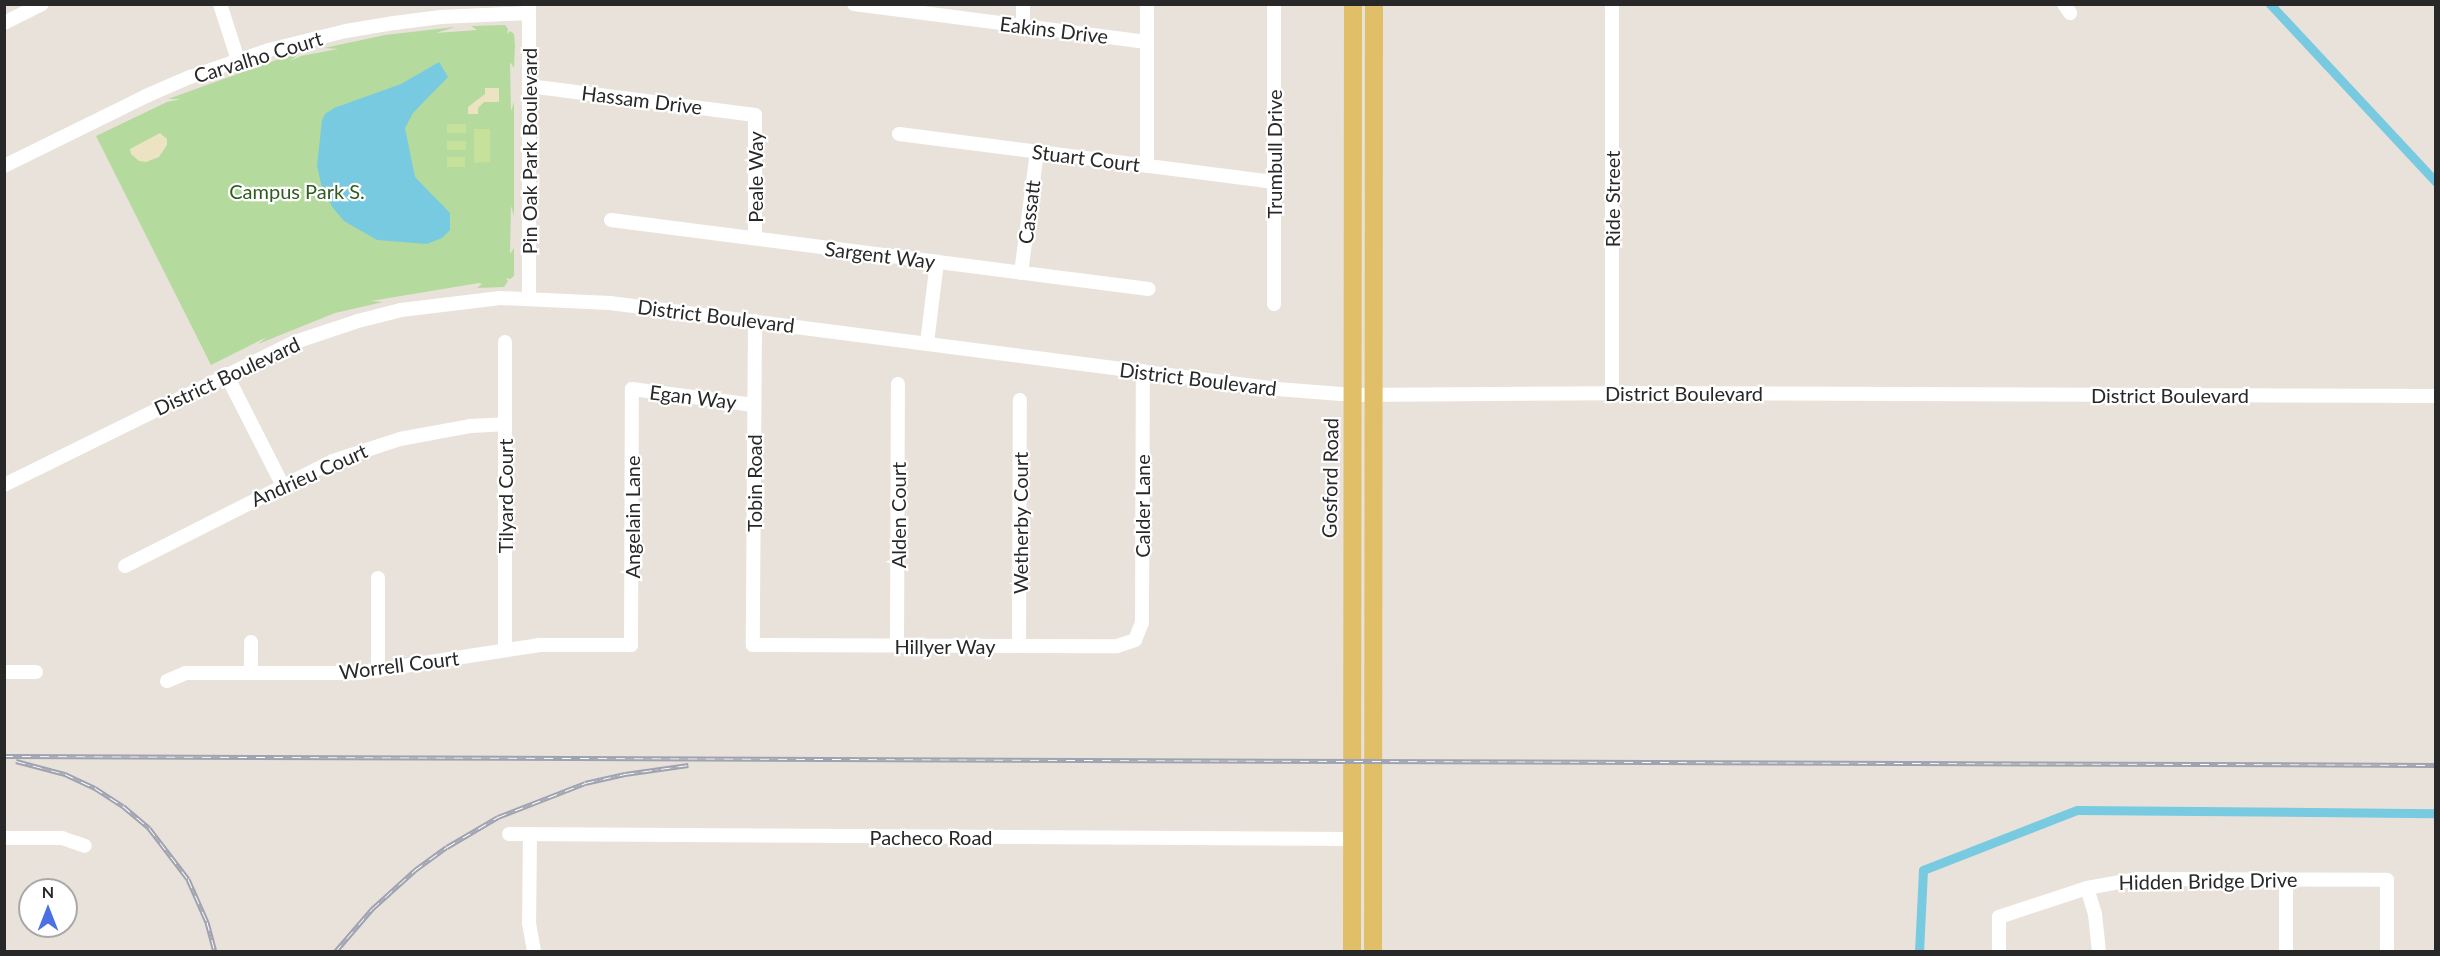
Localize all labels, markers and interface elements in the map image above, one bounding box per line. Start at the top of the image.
street label: Eakins Drive [998,11,1110,49]
street label: Carvalho Court [191,26,325,88]
street label: Pin Oak Park Boulevard [517,48,541,254]
street label: Hassam Drive [580,81,704,119]
street label: Trumbull Drive [1262,89,1286,219]
street label: Peale Way [743,131,767,223]
street label: Stuart Court [1031,139,1141,177]
street label: Ride Street [1600,151,1624,247]
park label: Campus Park S. [229,179,365,203]
street label: Cassatt [1013,179,1045,245]
street label: Sargent Way [823,236,937,274]
street label: District Boulevard [636,294,796,338]
street label: District Boulevard [150,332,304,420]
street label: District Boulevard [1118,357,1278,401]
street label: Egan Way [648,380,738,414]
street label: District Boulevard [1605,381,1763,405]
street label: District Boulevard [2091,383,2249,407]
street label: Gosford Road [1317,418,1343,538]
street label: Tobin Road [742,434,766,532]
street label: Andrieu Court [247,439,371,511]
street label: Tilyard Court [493,439,517,553]
street label: Wetherby Court [1008,452,1032,594]
street label: Calder Lane [1130,454,1154,558]
street label: Angelain Lane [620,455,644,579]
street label: Alden Court [886,462,910,568]
street label: Hillyer Way [894,634,996,658]
street label: Worrell Court [338,646,460,684]
street label: Pacheco Road [869,825,993,849]
street label: Hidden Bridge Drive [2118,867,2298,895]
north arrow [18,878,78,938]
text: N [42,882,54,901]

